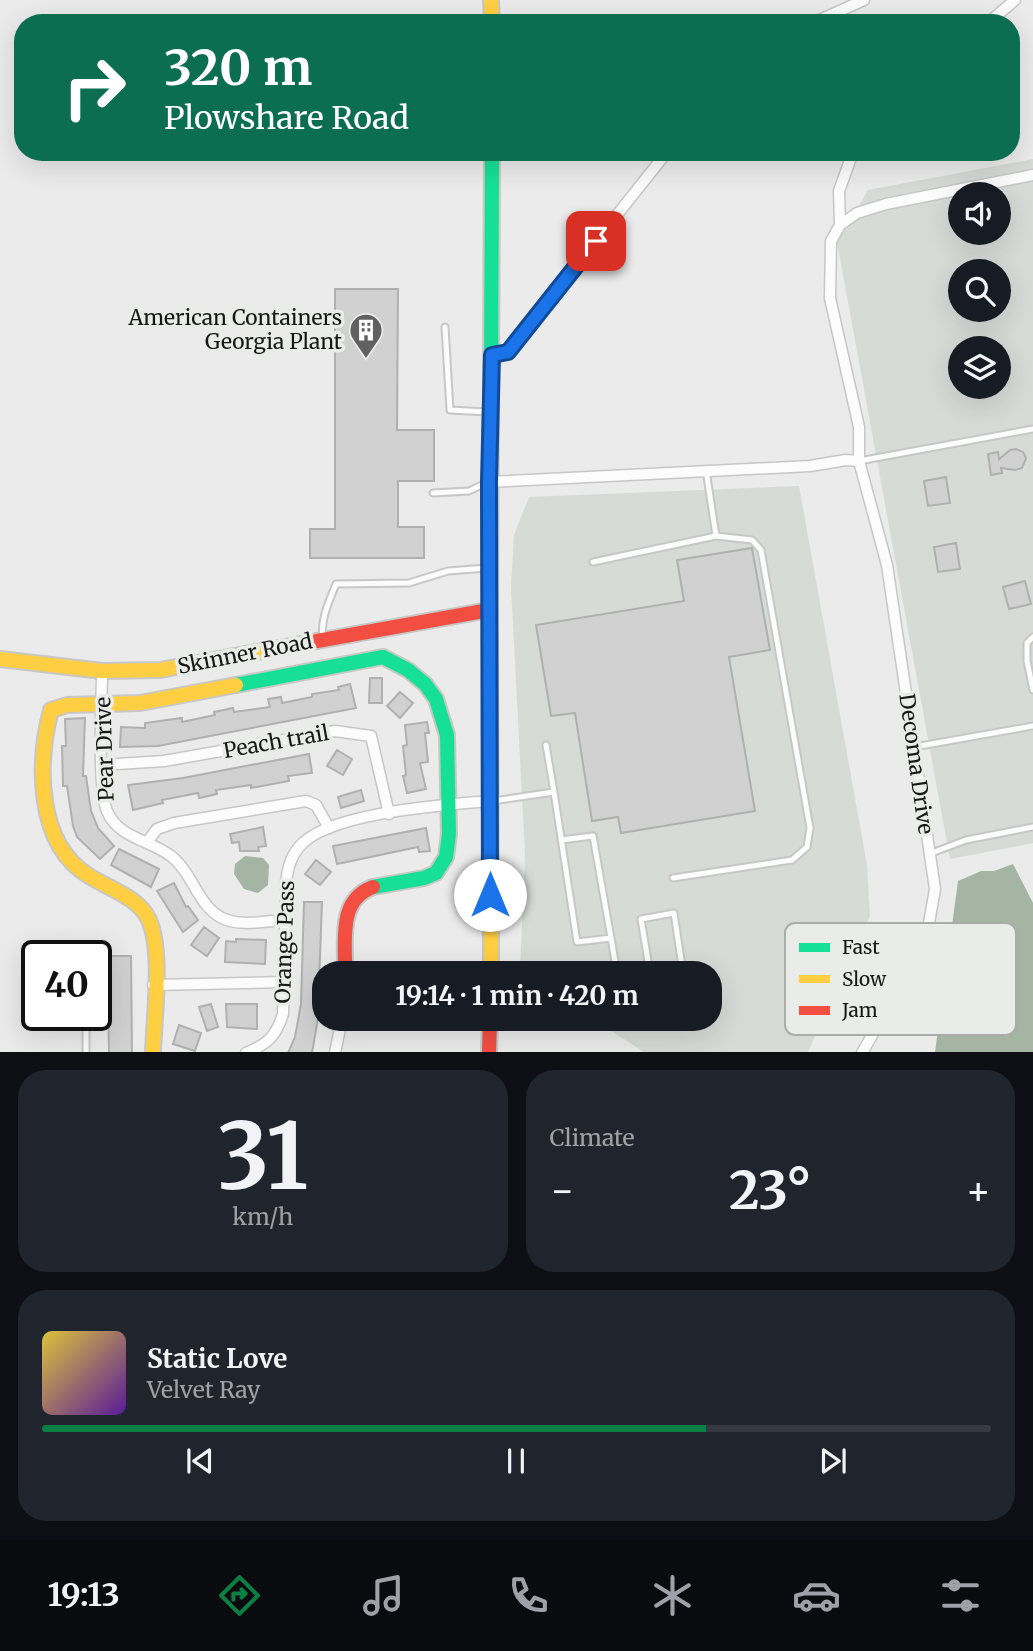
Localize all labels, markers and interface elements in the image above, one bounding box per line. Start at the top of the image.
text: 320 m [164,37,312,98]
icon: right [49,42,140,133]
text: Plowshare Road [164,98,409,138]
map controls [948,182,1011,399]
button: sound [948,182,1011,245]
pin [566,211,626,271]
icon: arrive [577,222,615,260]
button: search [948,259,1011,322]
place label: American Containers Georgia Plant [127,304,342,355]
building icon: American Containers Georgia Plant [347,311,385,360]
button: layers [948,336,1011,399]
street label: Skinner Road [175,627,315,680]
street label: Decoma Drive [893,692,940,836]
street label: Pear Drive [89,696,120,802]
street label: Peach trail [221,719,331,764]
position arrow [453,858,527,932]
street label: Orange Pass [269,880,300,1004]
legend [785,923,1016,1035]
text: Fast [842,935,880,959]
speed limit sign: 40 [21,940,112,1031]
text: Slow [842,967,887,991]
text: 19:14 · 1 min · 420 m [395,979,639,1012]
text: Jam [841,998,878,1022]
text: 31 [217,1099,308,1214]
text: Climate [550,1123,635,1152]
text: 23° [729,1158,811,1223]
text: − [550,1167,575,1214]
text: + [966,1167,991,1214]
text: km/h [232,1202,293,1231]
text: Static Love [147,1342,287,1375]
text: Velvet Ray [147,1375,260,1404]
icon: previous [181,1442,219,1480]
icon: pause [497,1442,535,1480]
icon: next [814,1442,852,1480]
icon: directions [215,1571,264,1620]
icon: music [359,1571,408,1620]
icon: phone [504,1571,553,1620]
icon: climate [648,1571,697,1620]
icon: car [792,1571,841,1620]
icon: filters [936,1571,985,1620]
text: 19:13 [48,1575,120,1615]

